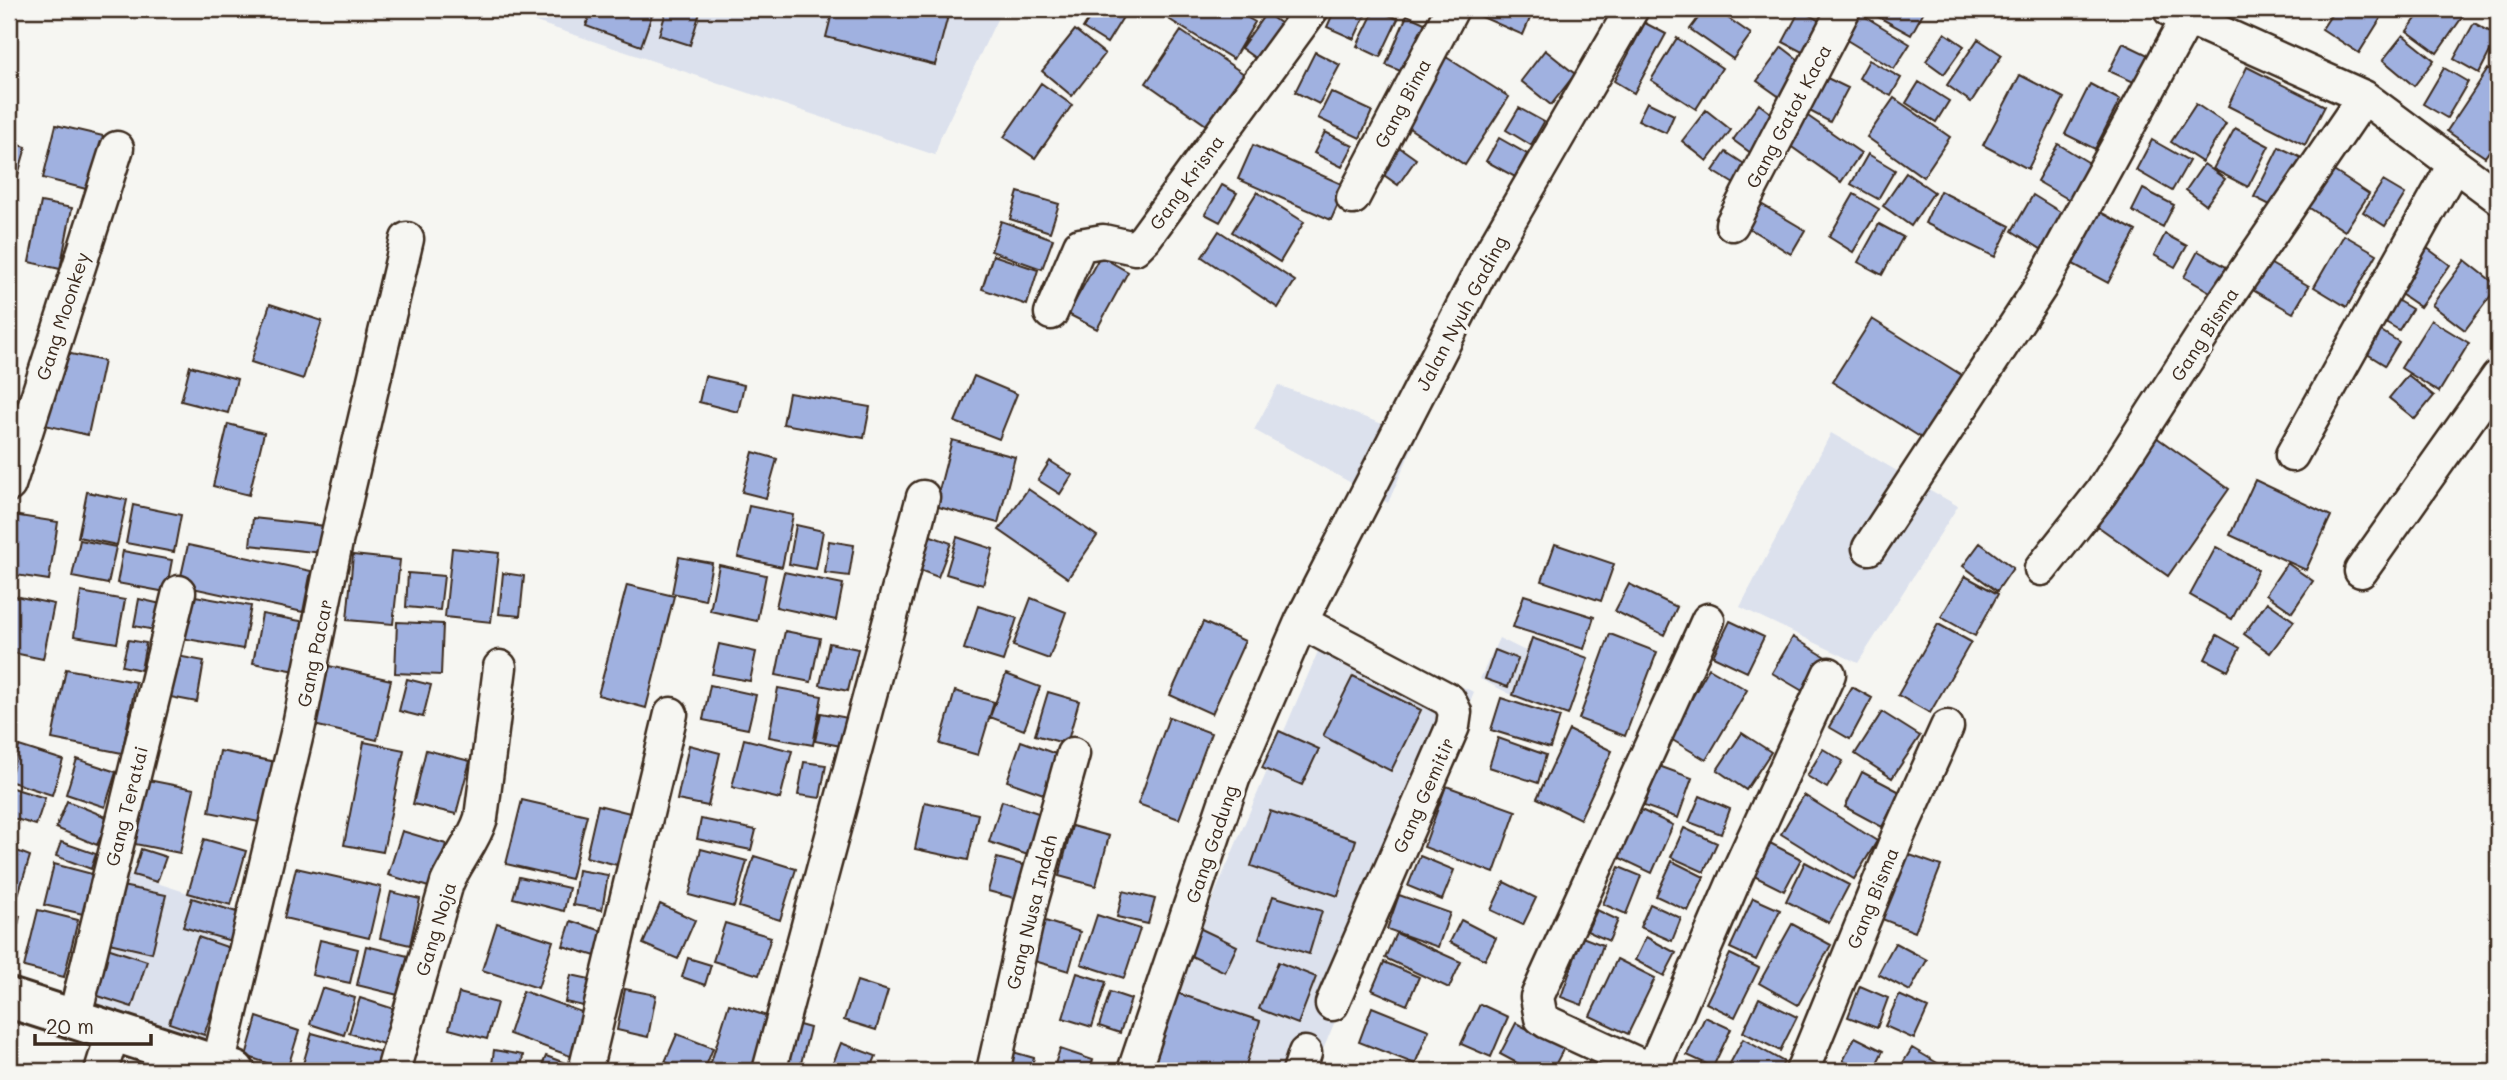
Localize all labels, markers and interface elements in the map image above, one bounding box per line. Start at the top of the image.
street label: Gang Gatot Kaca [1739,40,1837,192]
street label: Gang Bima [1368,54,1436,152]
street label: Gang Krisna [1143,129,1229,235]
street label: Jalan Nyuh Gading [1410,231,1512,395]
street label: Gang Moonkey [29,249,95,383]
street label: Gang Bisma [2164,282,2244,386]
street label: Gang Pacar [290,597,338,709]
street label: Gang Gemitir [1386,733,1460,857]
street label: Gang Teratai [99,743,153,869]
street label: Gang Gadung [1179,782,1243,906]
street label: Gang Nusa Indah [1000,832,1062,992]
street label: Gang Bisma [1840,844,1904,952]
street label: Gang Noja [409,879,461,979]
scale bar [35,1003,150,1047]
text: 20 m [46,1012,94,1039]

